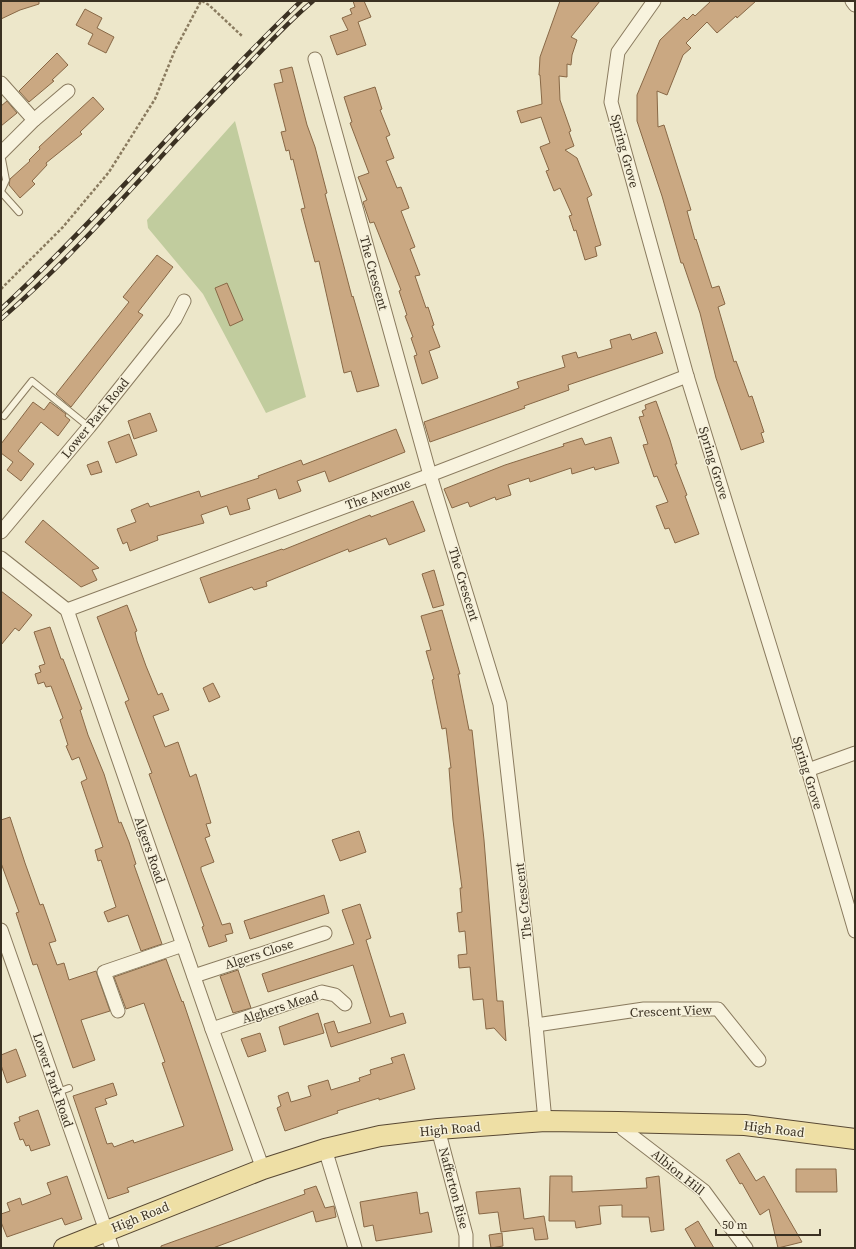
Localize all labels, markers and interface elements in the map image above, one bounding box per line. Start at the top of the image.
street label: Spring Grove [607,112,643,190]
street label: The Crescent [356,234,392,313]
street label: Lower Park Road [57,374,133,462]
street label: Spring Grove [695,424,733,502]
street label: The Avenue [343,474,413,514]
street label: The Crescent [445,545,483,624]
street label: Spring Grove [789,734,827,812]
street label: Algers Road [131,815,169,886]
street label: The Crescent [510,861,535,940]
street label: Algers Close [223,935,296,973]
street label: Alghers Mead [240,986,321,1027]
street label: Crescent View [630,1001,712,1021]
street label: Lower Park Road [29,1030,77,1130]
street label: High Road [743,1117,806,1141]
street label: High Road [419,1118,482,1140]
street label: Nafferton Rise [435,1145,473,1231]
street label: Albion Hill [648,1145,708,1199]
street label: High Road [109,1197,172,1236]
scale bar [716,1211,820,1237]
text: 50 m [722,1217,748,1233]

